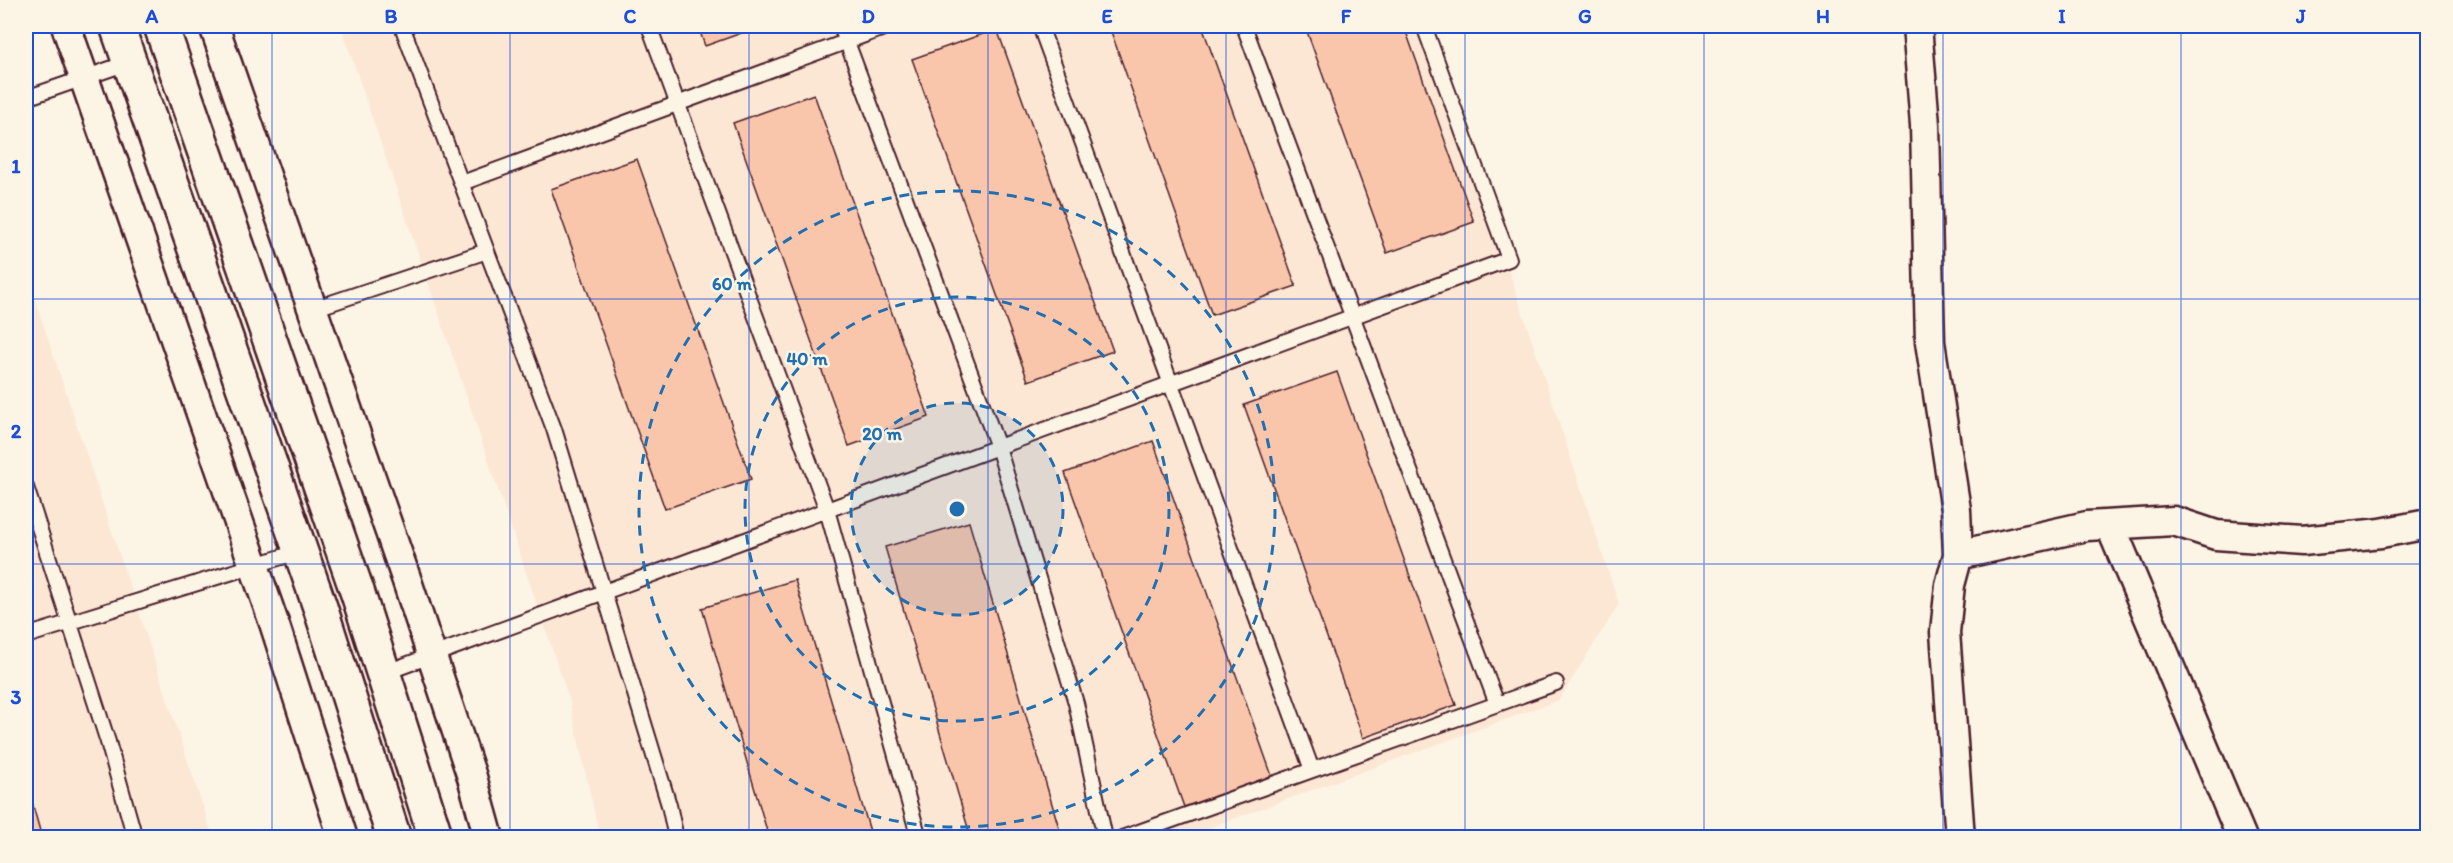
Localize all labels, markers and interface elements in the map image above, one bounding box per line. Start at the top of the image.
text: A [145,4,159,28]
text: B [385,4,398,28]
text: C [624,4,637,28]
text: D [861,4,875,28]
text: E [1101,4,1113,28]
text: F [1341,4,1352,28]
text: G [1578,4,1592,28]
text: H [1816,4,1830,28]
text: I [2058,4,2066,28]
text: J [2295,4,2306,28]
text: 1 [11,154,21,178]
text: 60 m [712,273,753,295]
text: 40 m [786,348,828,370]
text: 2 [11,419,22,443]
text: 20 m [862,423,903,445]
centre of rings [947,499,967,519]
text: 3 [11,685,22,709]

